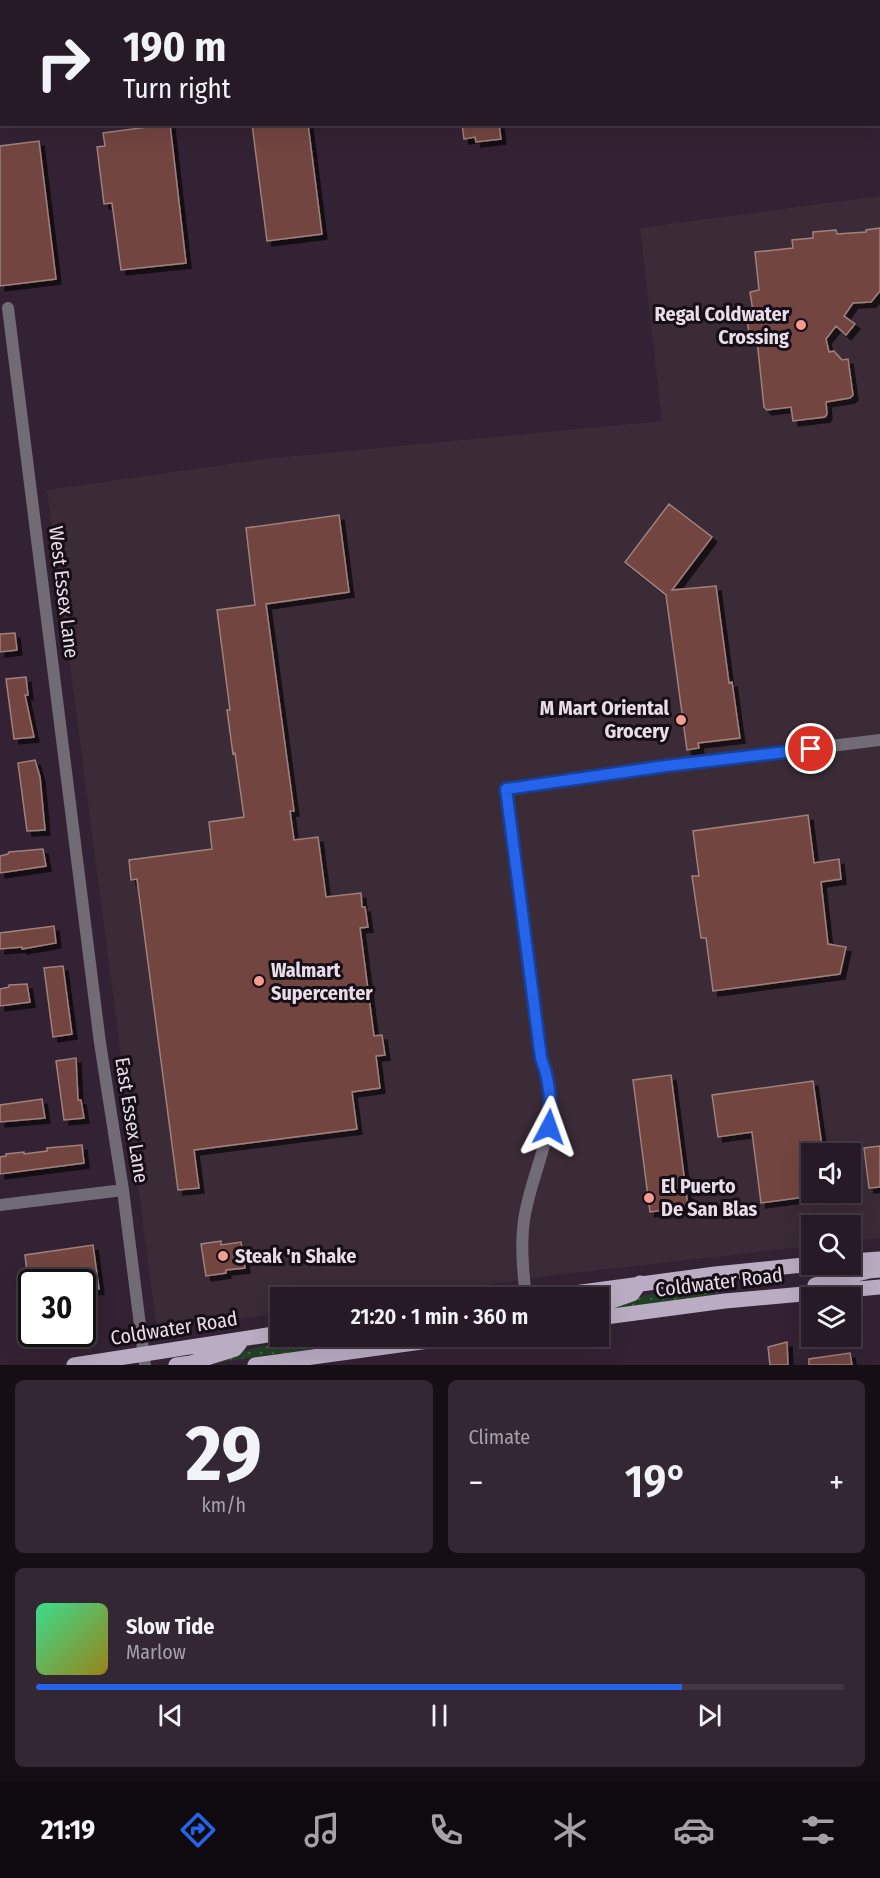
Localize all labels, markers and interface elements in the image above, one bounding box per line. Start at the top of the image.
text: 190 m [123,22,226,72]
icon: right [24,24,102,102]
text: Turn right [123,73,231,105]
place label: Regal Coldwater Crossing [655,302,790,349]
marker: Regal Coldwater Crossing [794,318,808,332]
street label: West Essex Lane [44,525,84,659]
place label: M Mart Oriental Grocery [540,696,670,743]
marker: M Mart Oriental Grocery [674,713,688,727]
pin [785,723,836,774]
icon: arrive [794,732,827,765]
place label: Walmart Supercenter [271,958,373,1005]
marker: Walmart Supercenter [252,974,266,988]
street label: East Essex Lane [110,1055,154,1185]
position arrow [517,1095,581,1159]
map controls [801,1143,861,1347]
button: sound [801,1143,861,1203]
place label: El Puerto De San Blas [661,1174,758,1221]
marker: El Puerto De San Blas [642,1191,656,1205]
button: search [801,1215,861,1275]
place label: Steak 'n Shake [235,1244,356,1268]
marker: Steak 'n Shake [216,1249,230,1263]
street label: Coldwater Road [654,1262,784,1302]
speed limit sign: 30 [18,1269,96,1347]
button: layers [801,1287,861,1347]
text: 21:20 · 1 min · 360 m [351,1303,528,1330]
street label: Coldwater Road [109,1306,239,1350]
text: 29 [186,1407,262,1501]
text: Climate [469,1425,530,1449]
text: 19° [625,1455,688,1509]
text: − [469,1463,483,1503]
text: + [829,1463,844,1503]
text: km/h [201,1493,246,1517]
text: Slow Tide [126,1613,214,1640]
text: Marlow [126,1640,186,1664]
icon: previous [154,1699,187,1732]
icon: pause [423,1699,456,1732]
icon: next [693,1699,726,1732]
icon: directions [177,1809,219,1851]
icon: music [301,1809,343,1851]
icon: phone [425,1809,467,1851]
icon: climate [549,1809,591,1851]
icon: car [673,1809,715,1851]
icon: filters [797,1809,839,1851]
text: 21:19 [41,1814,95,1846]

